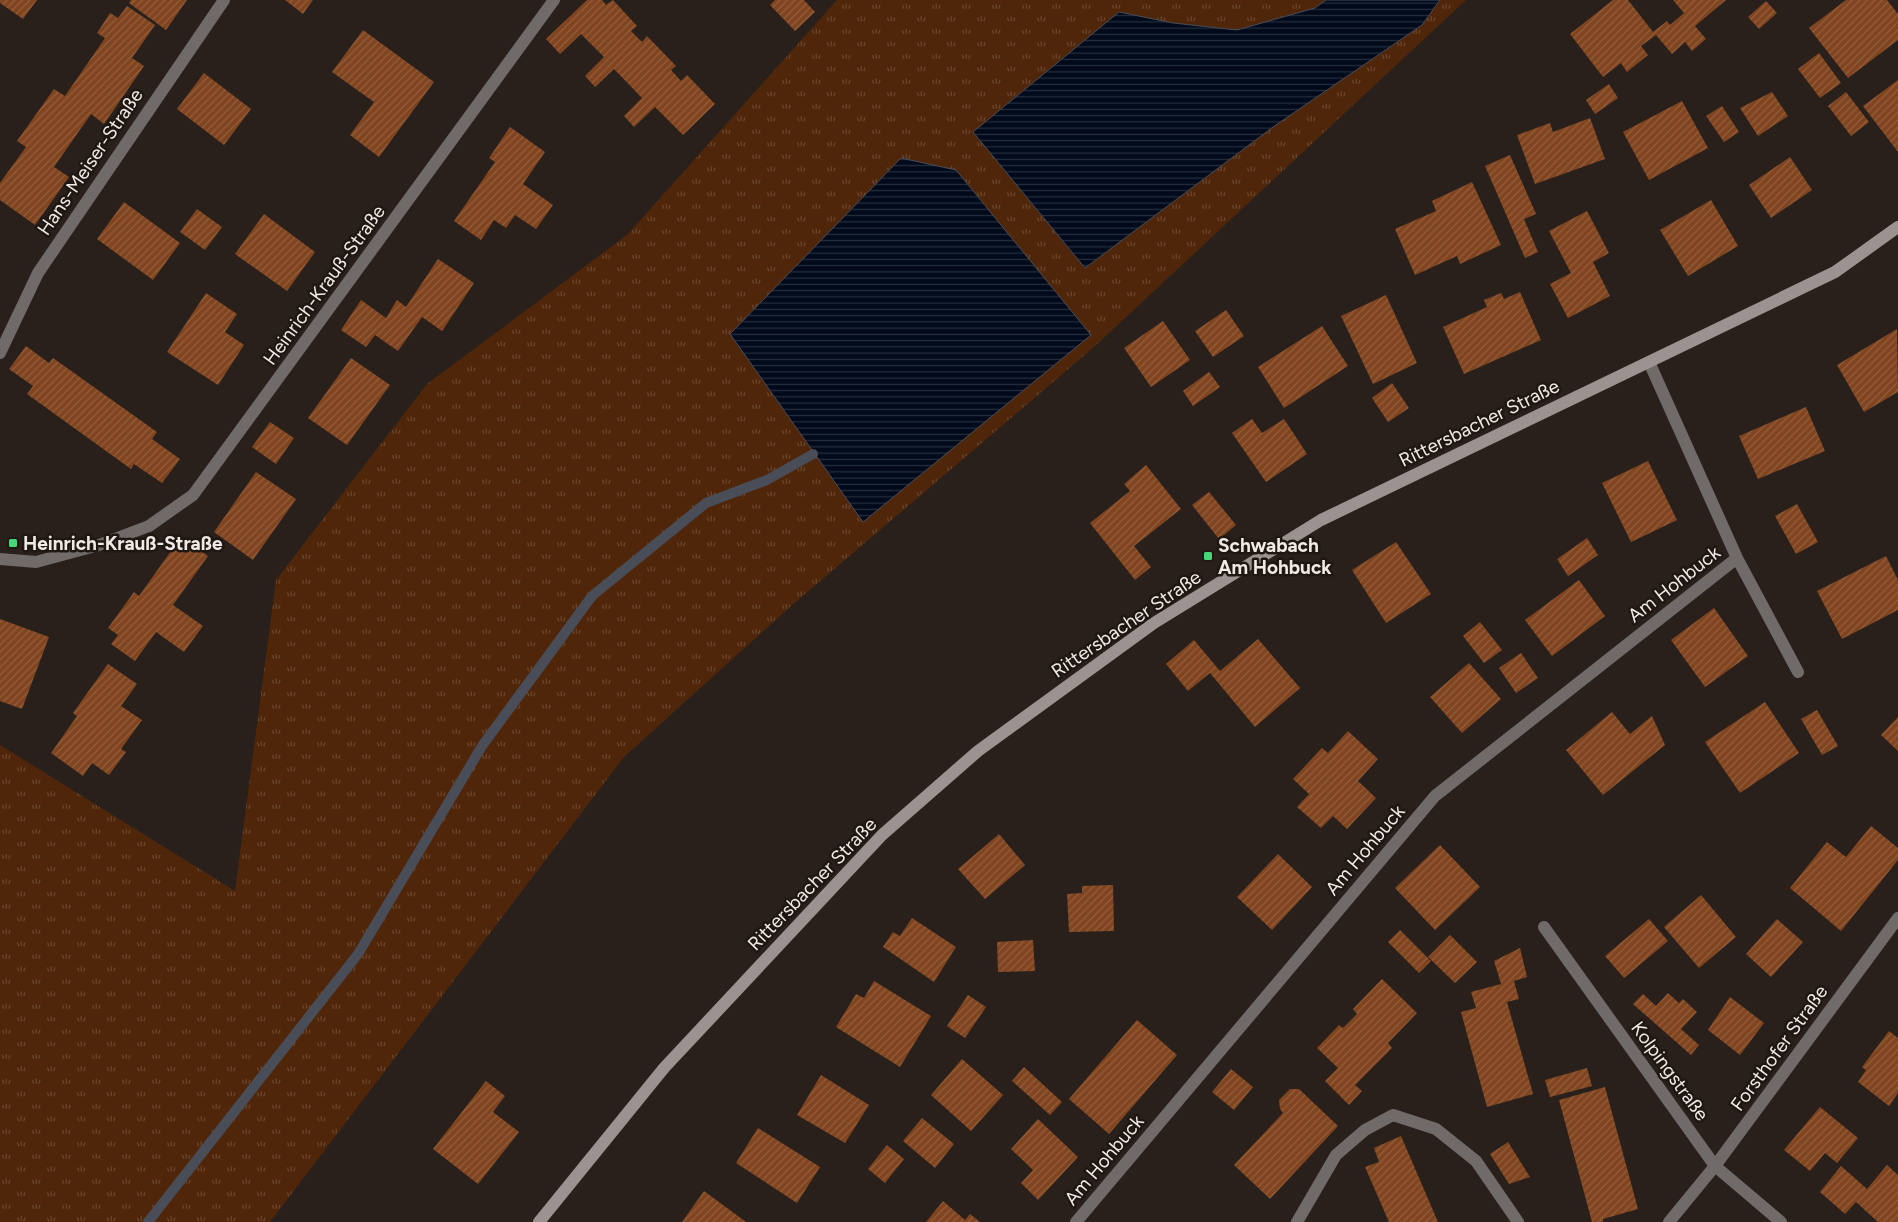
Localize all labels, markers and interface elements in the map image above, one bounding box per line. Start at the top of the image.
street label: Hans-Meiser-Straße [32,84,148,240]
street label: Heinrich-Krauß-Straße [258,200,390,370]
street label: Rittersbacher Straße [1395,374,1563,472]
place label: Heinrich-Krauß-Straße [23,532,223,555]
place label: Schwabach Am Hohbuck [1218,534,1332,579]
marker: Heinrich-Krauß-Straße [7,537,19,549]
street label: Am Hohbuck [1623,540,1725,627]
marker: Schwabach Am Hohbuck [1202,550,1214,562]
street label: Rittersbacher Straße [1047,565,1205,683]
street label: Am Hohbuck [1321,800,1410,900]
street label: Rittersbacher Straße [743,813,881,955]
street label: Forsthofer Straße [1726,981,1832,1115]
street label: Kolpingstraße [1626,1017,1714,1125]
street label: Am Hohbuck [1060,1110,1149,1210]

